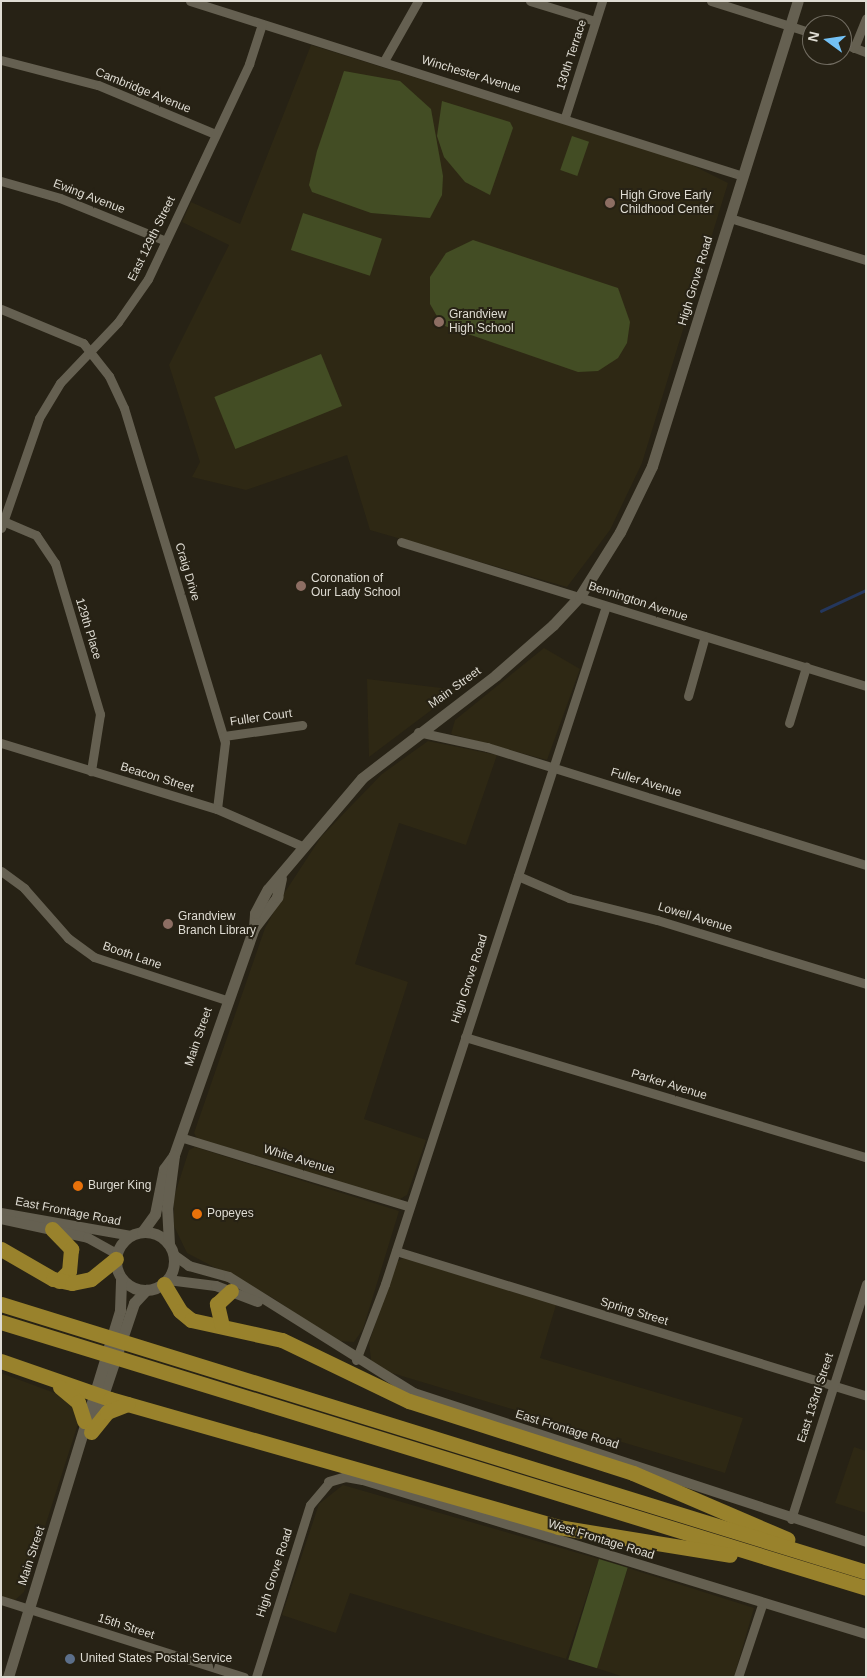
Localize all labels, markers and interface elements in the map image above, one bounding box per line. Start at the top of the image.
north arrow [802,15,852,65]
street label: 130th Terrace [554,18,590,92]
text: N [804,30,822,43]
street label: Winchester Avenue [419,53,523,97]
street label: Cambridge Avenue [93,65,193,117]
street label: Ewing Avenue [51,177,127,217]
place label: High Grove Early Childhood Center [620,189,713,217]
street label: East 129th Street [125,194,179,284]
marker: High Grove Early Childhood Center [604,197,616,209]
street label: High Grove Road [676,235,716,327]
place label: Grandview High School [449,308,514,336]
marker: Grandview High School [433,316,445,328]
street label: Craig Drive [171,541,203,603]
place label: Coronation of Our Lady School [311,572,400,600]
street label: Bennington Avenue [586,579,690,625]
marker: Coronation of Our Lady School [295,580,307,592]
street label: 129th Place [72,597,104,661]
street label: Main Street [426,664,484,712]
street label: Fuller Court [229,707,293,729]
street label: Beacon Street [119,760,195,796]
street label: Fuller Avenue [609,765,683,801]
street label: Lowell Avenue [656,900,734,936]
place label: Grandview Branch Library [178,910,256,938]
marker: Grandview Branch Library [162,918,174,930]
street label: High Grove Road [449,933,491,1025]
street label: Booth Lane [101,939,163,973]
street label: Main Street [182,1006,216,1068]
street label: Parker Avenue [629,1067,709,1103]
street label: White Avenue [261,1142,337,1178]
place label: Burger King [88,1179,151,1193]
marker: Burger King [72,1180,84,1192]
street label: East Frontage Road [14,1195,122,1229]
place label: Popeyes [207,1207,254,1221]
marker: Popeyes [191,1208,203,1220]
street label: Spring Street [598,1295,670,1329]
street label: East 133rd Street [795,1351,837,1445]
street label: East Frontage Road [514,1407,620,1453]
street label: West Frontage Road [546,1517,656,1563]
street label: Main Street [16,1525,48,1587]
street label: High Grove Road [254,1527,296,1619]
street label: 15th Street [96,1611,156,1643]
place label: United States Postal Service [80,1652,232,1666]
marker: United States Postal Service [64,1653,76,1665]

